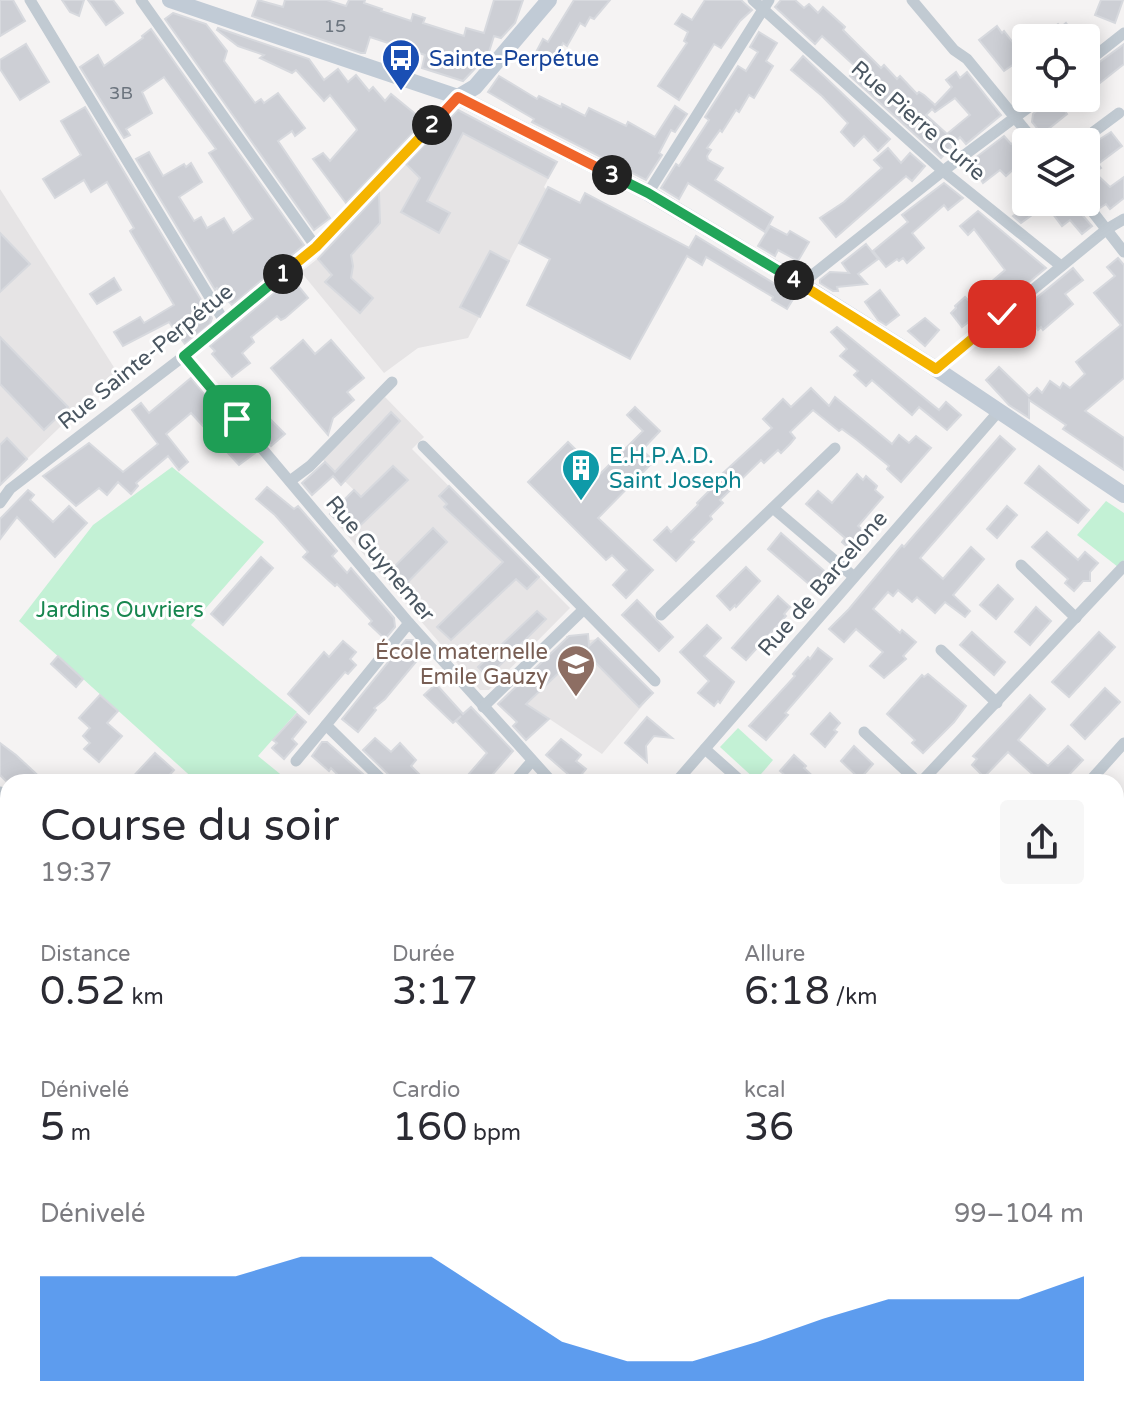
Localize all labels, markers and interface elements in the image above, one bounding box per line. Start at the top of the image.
house number: 15 [324,15,346,37]
map controls [1012,24,1100,216]
button: locate [1012,24,1100,112]
bus stop icon: Sainte-Perpétue [380,37,422,92]
place label: Sainte-Perpétue [429,46,599,72]
street label: Rue Pierre Curie [846,55,991,186]
house number: 3B [109,82,133,104]
pin: 2 [412,105,452,145]
text: 2 [425,112,439,138]
button: layers [1012,128,1100,216]
pin: 3 [592,155,632,195]
text: 3 [605,162,619,188]
pin: 1 [263,254,303,294]
pin: 4 [774,260,814,300]
text: 1 [276,261,290,287]
text: 4 [787,267,801,293]
street label: Rue Sainte-Perpétue [53,278,238,435]
pin [968,280,1036,348]
icon: check [980,292,1024,336]
pin [203,385,271,453]
icon: arrive [215,397,259,441]
place label: E.H.P.A.D. Saint Joseph [609,443,742,494]
building icon: E.H.P.A.D. Saint Joseph [560,447,602,502]
street label: Rue Guynemer [320,491,441,627]
street label: Rue de Barcelone [753,506,893,662]
park label: Jardins Ouvriers [36,597,204,623]
place label: École maternelle Emile Gauzy [375,638,548,690]
school or university icon: École maternelle Emile Gauzy [555,643,597,698]
text: Course du soir [40,800,339,853]
button: share [1000,800,1084,884]
text: 19:37 [40,857,112,888]
text: Distance [40,941,131,967]
text: Durée [392,941,455,967]
text: Allure [744,941,805,967]
text: 0.52 [40,967,126,1015]
text: 3:17 [392,967,478,1015]
text: 6:18 [744,967,830,1015]
text: km [126,984,164,1010]
text: /km [830,984,877,1010]
text: Dénivelé [40,1077,129,1103]
text: Cardio [392,1077,461,1103]
text: kcal [744,1077,785,1103]
text: 5 [40,1103,65,1151]
text: 160 [392,1103,467,1151]
text: 36 [744,1103,794,1151]
text: m [65,1120,91,1146]
text: bpm [467,1120,521,1146]
text: Dénivelé [40,1198,146,1229]
text: 99–104 m [954,1198,1084,1229]

